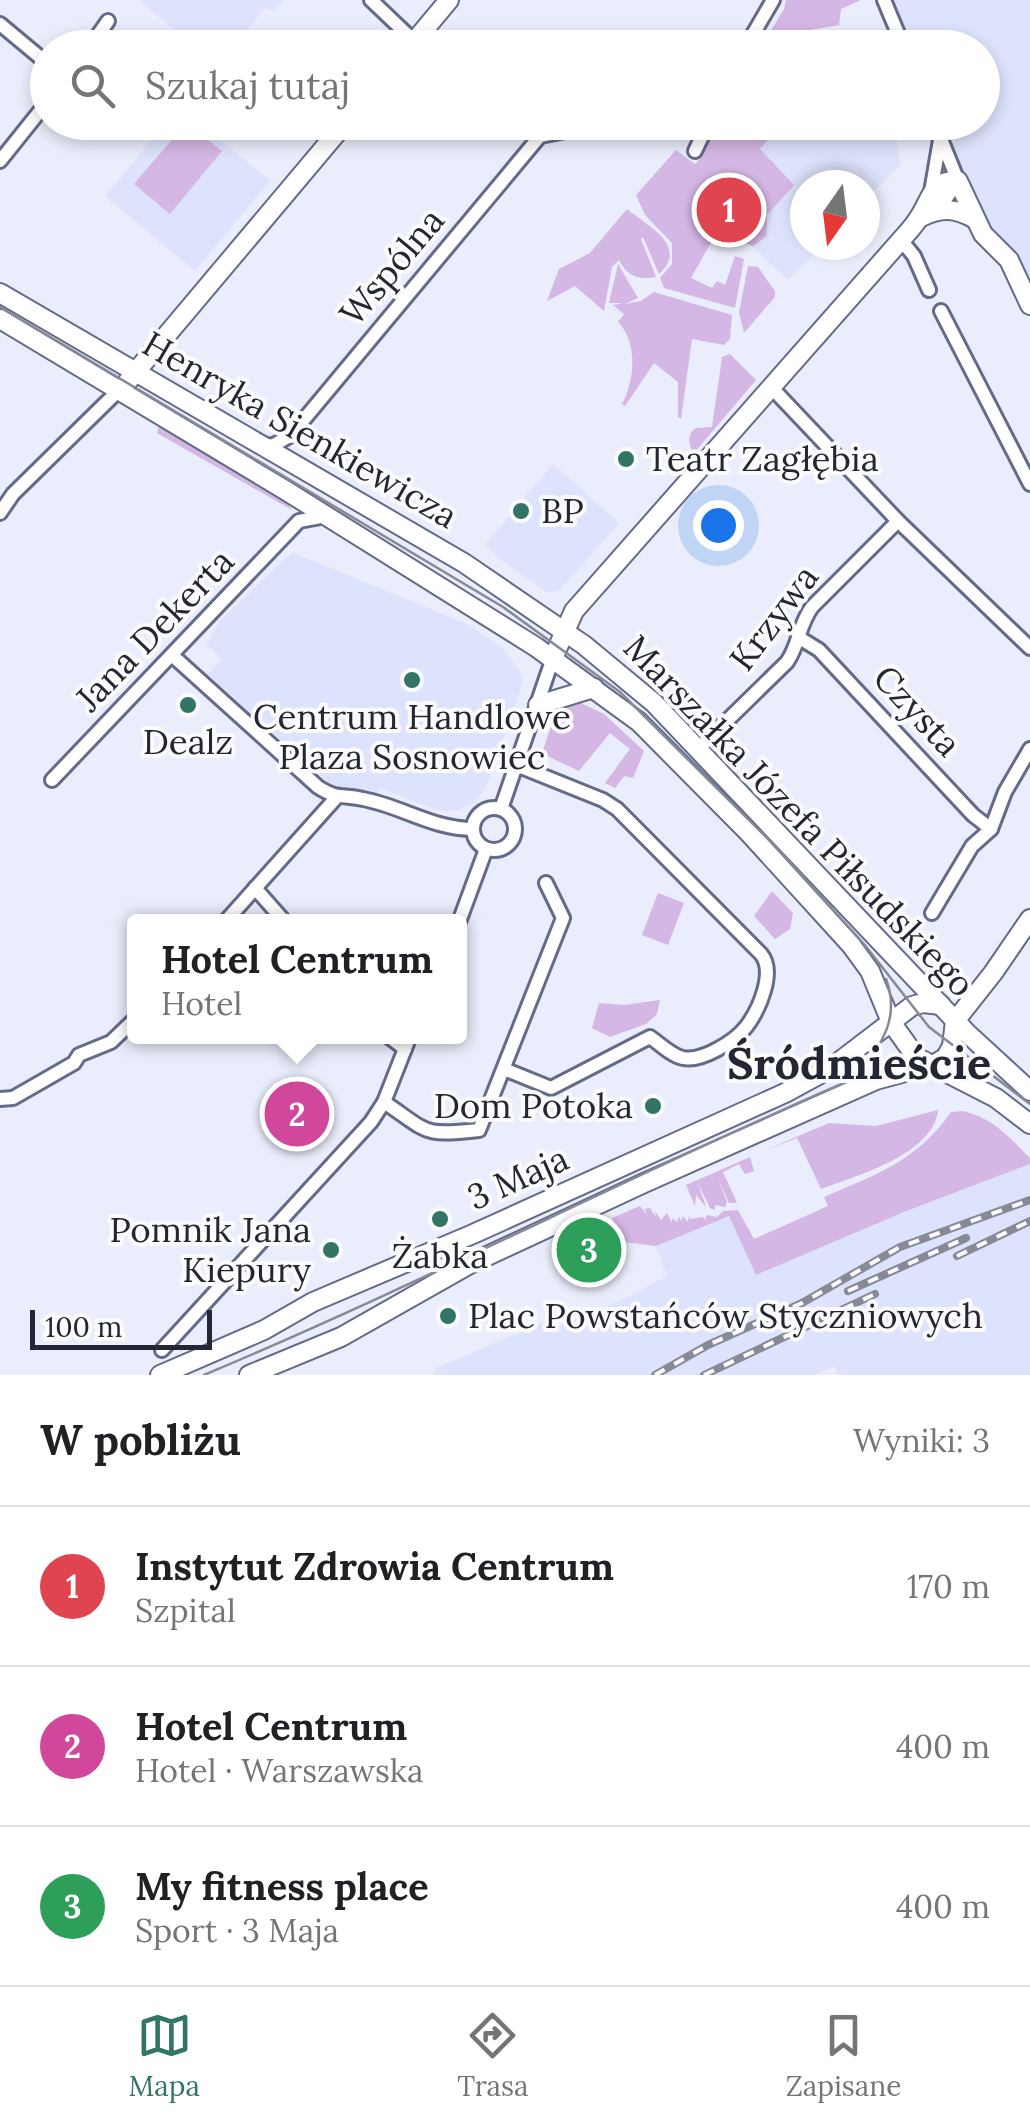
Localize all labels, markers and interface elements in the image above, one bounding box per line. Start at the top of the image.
search box [30,30,1000,140]
icon: search [65,58,120,113]
text: Szukaj tutaj [145,61,350,109]
north arrow [790,170,880,260]
pin: 1 [696,172,762,248]
street label: Wspólna [329,199,454,335]
street label: Henryka Sienkiewicza [135,321,466,538]
place label: Teatr Zagłębia [646,436,879,481]
marker: Teatr Zagłębia [615,448,637,470]
place label: BP [541,488,584,533]
marker: BP [510,500,532,522]
your location [693,500,744,551]
street label: Jana Dekerta [65,539,243,721]
street label: Krzywa [719,556,828,680]
street label: Marszałka Józefa Piłsudskiego [614,625,984,1006]
street label: Czysta [864,656,971,766]
marker: Centrum Handlowe Plaza Sosnowiec [401,669,423,691]
marker: Dealz [177,694,199,716]
place label: Centrum Handlowe Plaza Sosnowiec [253,694,571,779]
place label: Dealz [143,719,233,764]
popup [127,914,467,1044]
text: Hotel Centrum [161,935,433,983]
text: Hotel [161,983,242,1024]
district label: Śródmieście [727,1034,991,1091]
pin: 2 [264,1076,330,1152]
place label: Dom Potoka [434,1083,633,1128]
marker: Dom Potoka [642,1095,664,1117]
street label: 3 Maja [460,1135,575,1220]
place label: Pomnik Jana Kiepury [109,1207,312,1292]
marker: Żabka [429,1208,451,1230]
pin: 3 [556,1212,622,1288]
place label: Żabka [392,1233,488,1278]
marker: Pomnik Jana Kiepury [320,1239,342,1261]
place label: Plac Powstańców Styczniowych [468,1293,983,1338]
scale bar [30,1305,212,1350]
marker: Plac Powstańców Styczniowych [437,1305,459,1327]
text: 100 m [45,1309,122,1345]
text: W pobliżu [40,1413,241,1467]
text: Wyniki: 3 [853,1420,990,1461]
text: Instytut Zdrowia Centrum [135,1542,614,1590]
text: 1 [66,1566,79,1607]
text: 170 m [907,1566,990,1607]
text: Szpital [135,1590,236,1631]
text: Hotel Centrum [135,1702,407,1750]
text: 2 [64,1726,81,1767]
text: 400 m [896,1726,990,1767]
text: Hotel · Warszawska [135,1750,424,1791]
text: My fitness place [135,1862,429,1910]
text: 3 [64,1886,81,1927]
text: 400 m [896,1886,990,1927]
text: Sport · 3 Maja [135,1910,339,1951]
tab: Mapa [129,2008,200,2104]
tab: Trasa [457,2008,528,2104]
tab: Zapisane [786,2008,901,2104]

